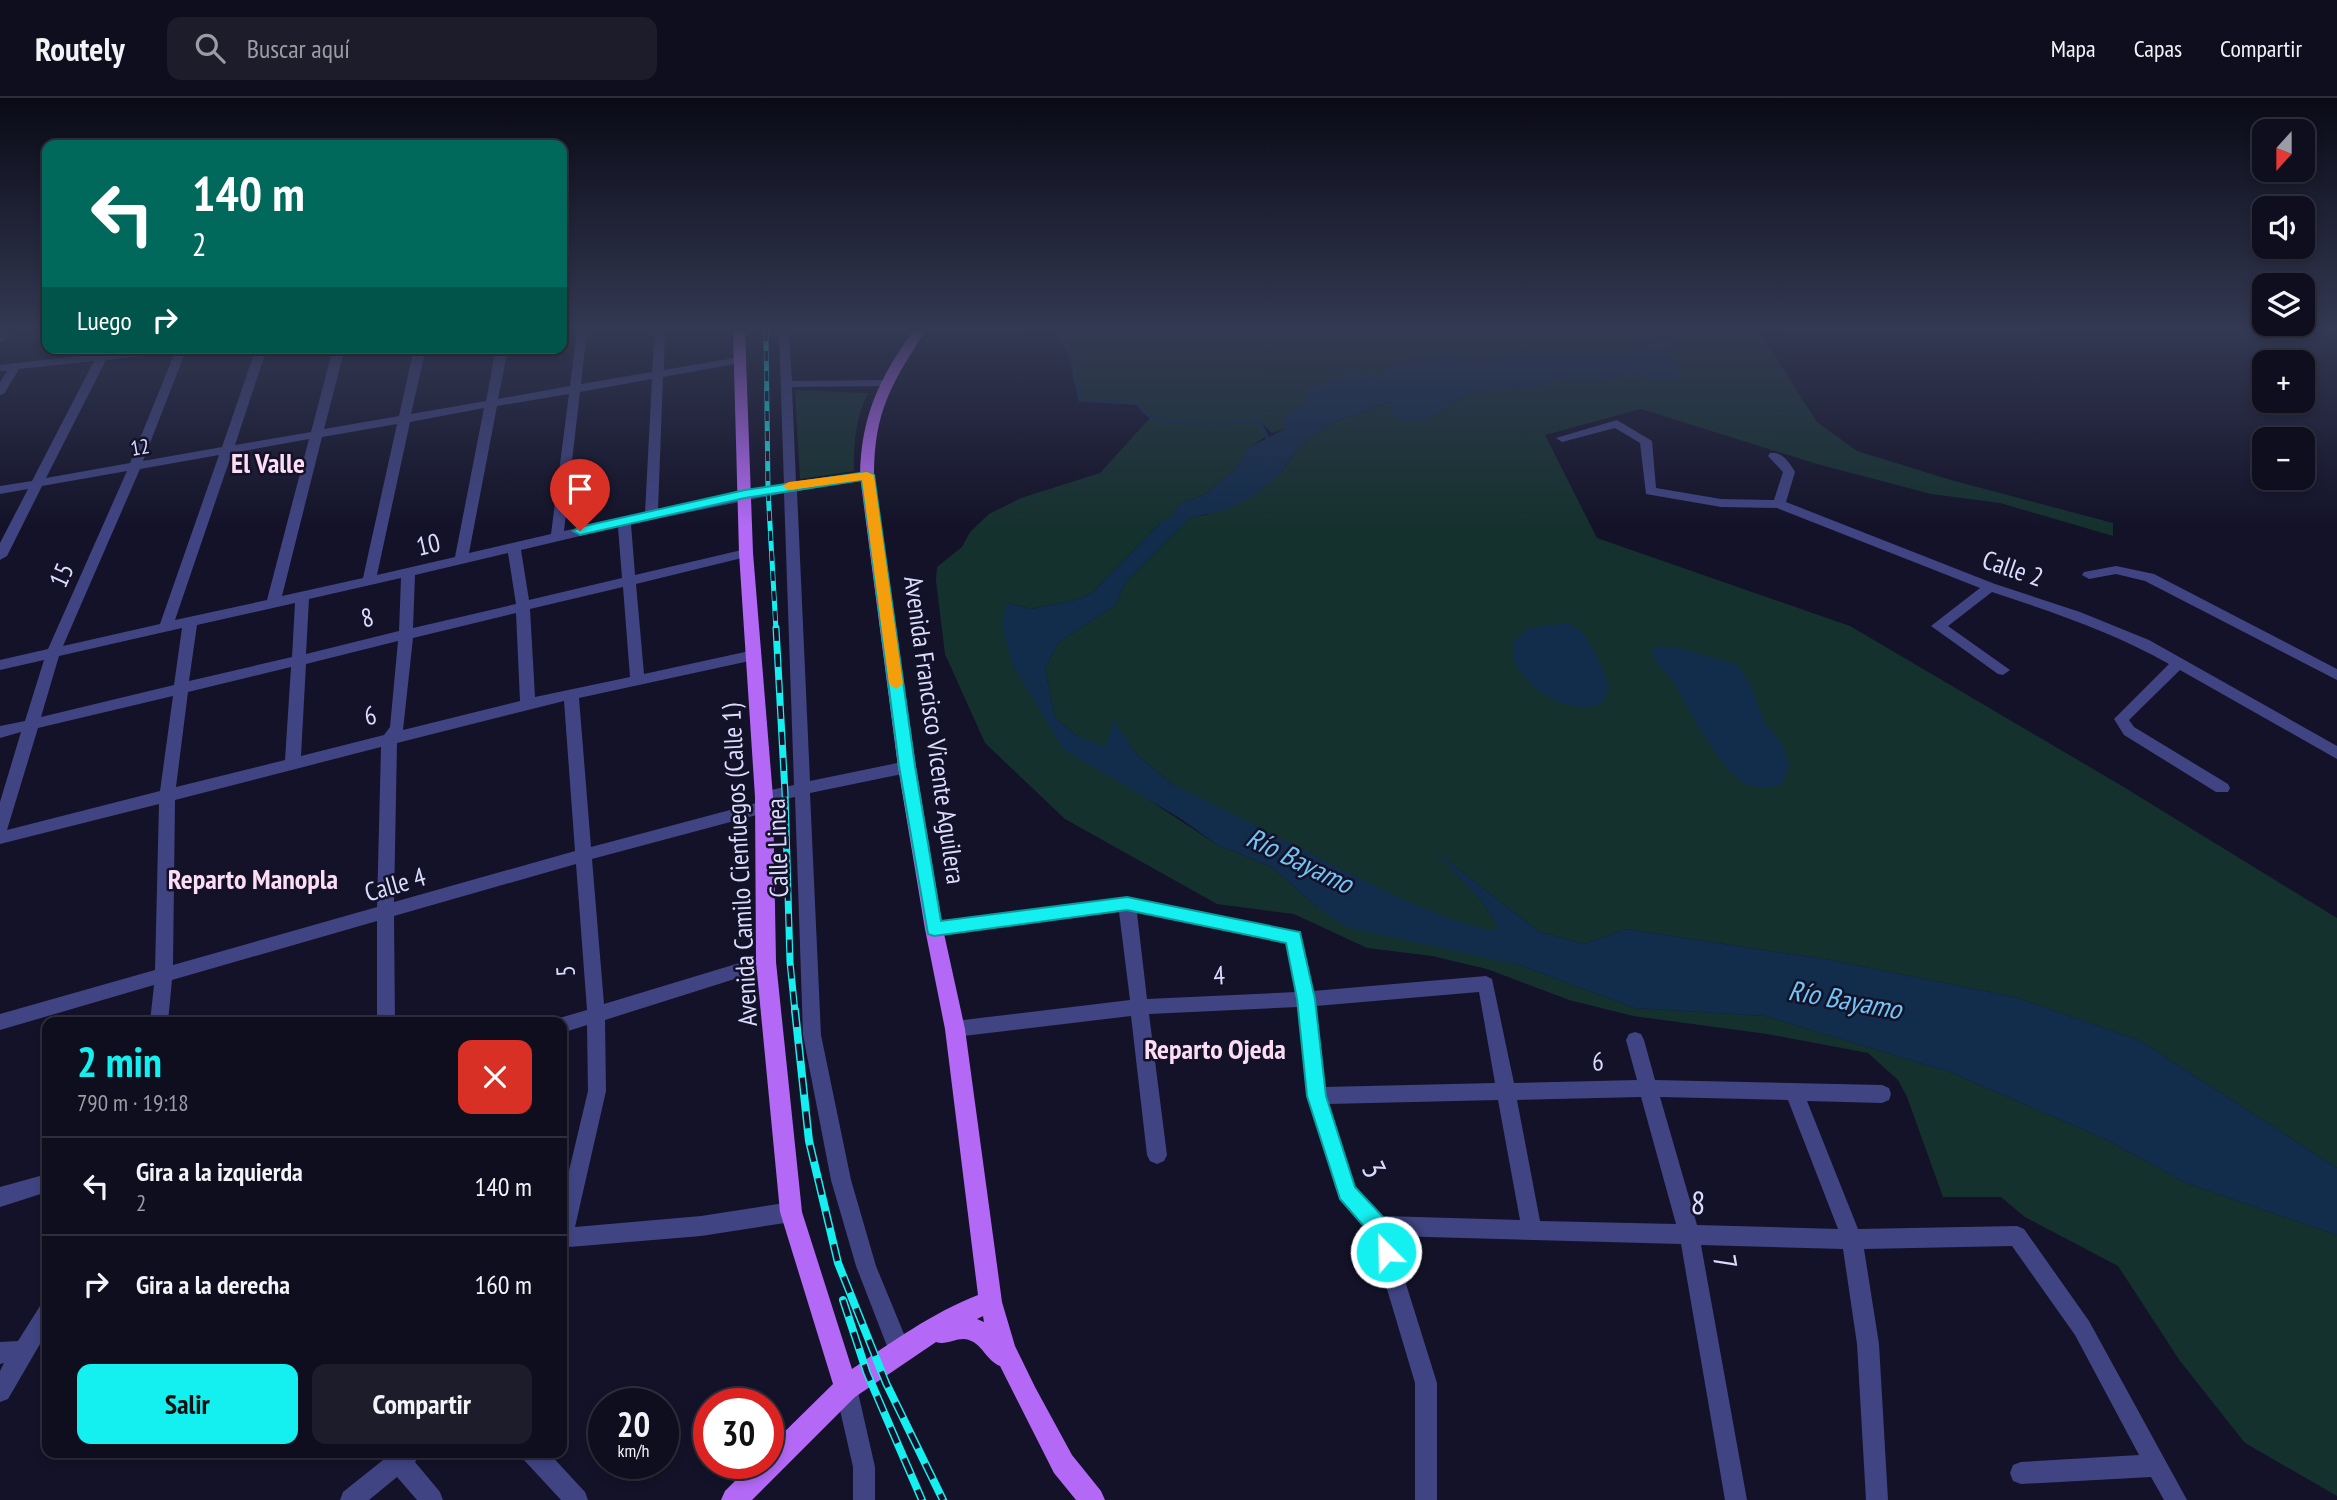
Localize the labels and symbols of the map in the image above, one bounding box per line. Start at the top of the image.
north arrow [2252,119,2315,182]
street label: 12 [128,432,152,462]
district label: El Valle [231,444,305,481]
pin [550,459,610,531]
street label: 10 [413,525,443,563]
street label: Calle 2 [1978,542,2048,594]
street label: 15 [41,558,81,592]
street label: Avenida Francisco Vicente Aguilera [897,574,973,886]
street label: 8 [357,600,377,634]
street label: 6 [361,698,379,732]
street label: Avenida Camilo Cienfuegos (Calle 1) [714,703,764,1027]
street label: Calle Linea [759,798,795,898]
water label: Río Bayamo [1241,818,1361,902]
district label: Reparto Manopla [168,860,338,897]
street label: Calle 4 [361,860,430,908]
street label: 4 [1212,958,1226,992]
street label: 5 [548,964,582,978]
water label: Río Bayamo [1786,971,1906,1027]
district label: Reparto Ojeda [1144,1030,1286,1067]
street label: 6 [1592,1044,1604,1078]
street label: 3 [1353,1154,1397,1184]
street label: 8 [1690,1181,1706,1223]
position arrow [1349,1215,1423,1289]
street label: 7 [1704,1251,1748,1273]
speed limit sign: 30 [693,1388,784,1479]

